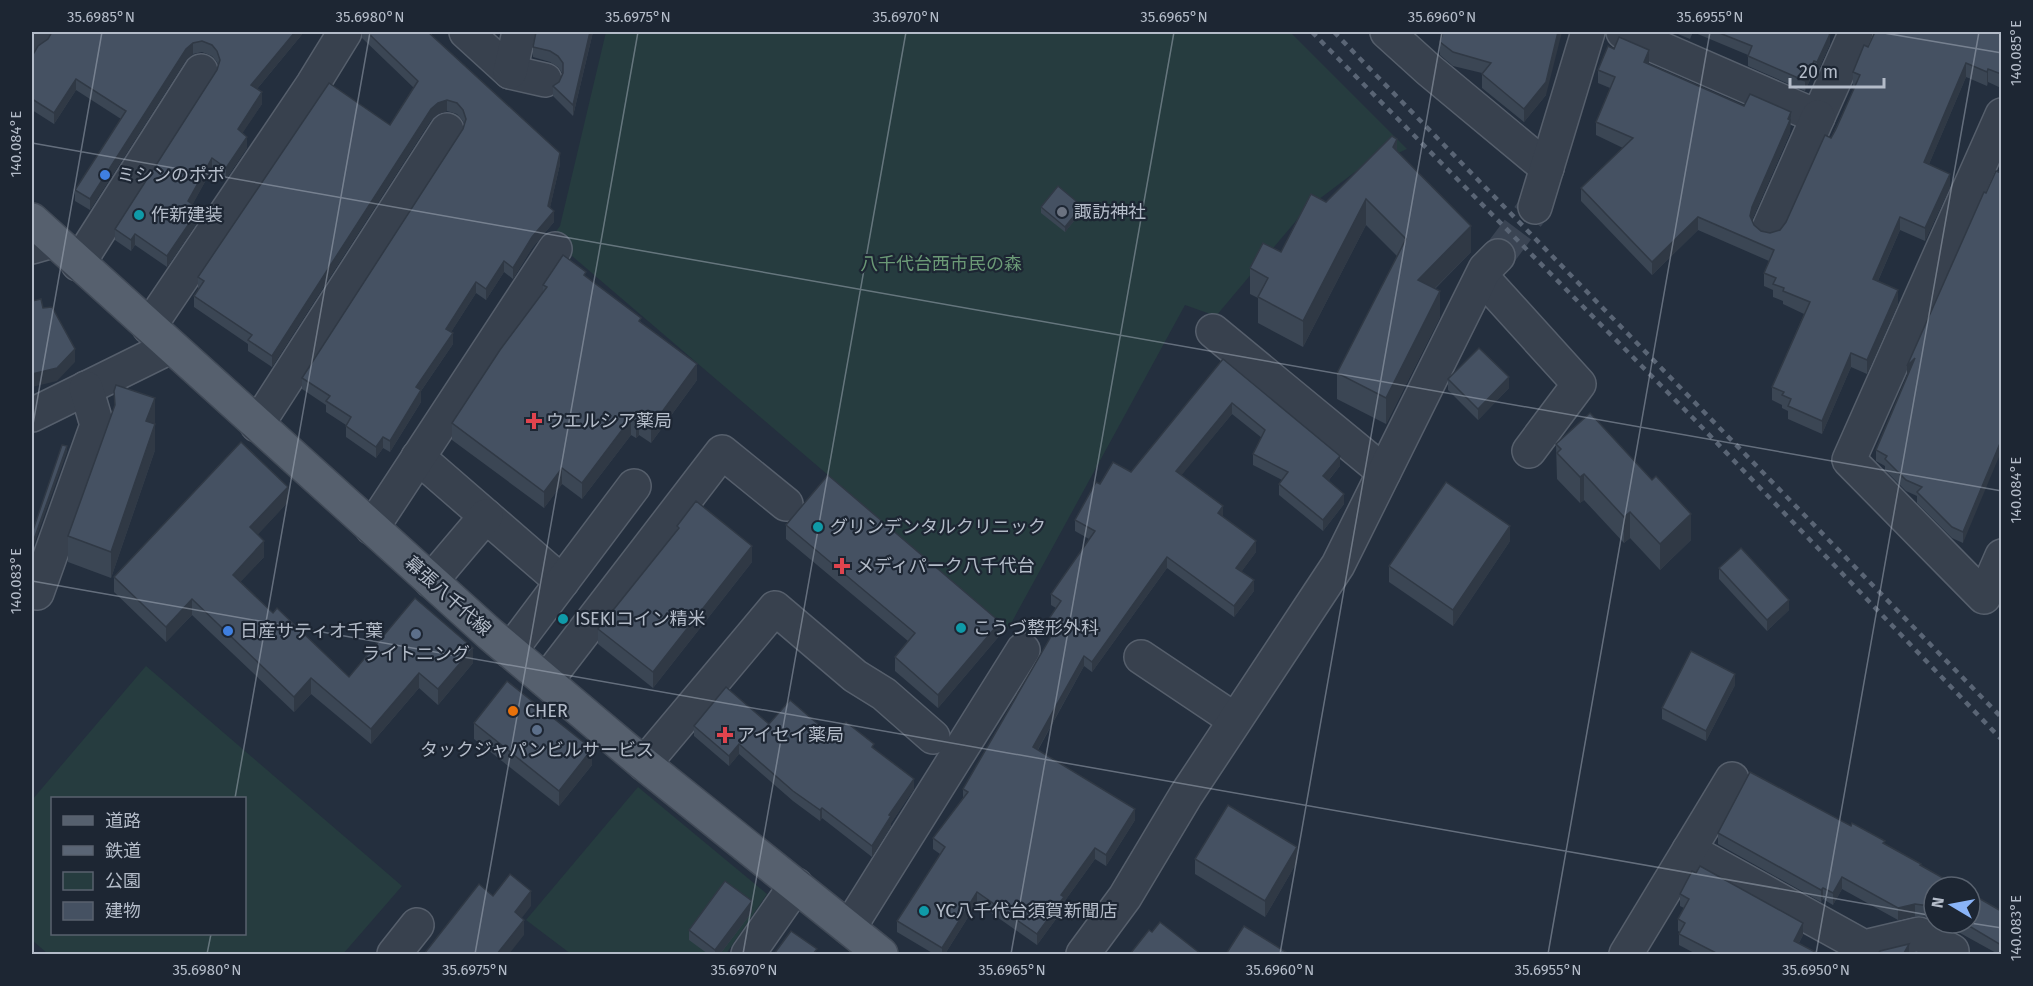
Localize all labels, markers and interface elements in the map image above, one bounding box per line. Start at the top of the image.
text: 35.6985°N [67,8,135,26]
text: 35.6980°N [336,8,404,26]
text: 35.6975°N [605,8,671,26]
text: 35.6970°N [873,8,939,26]
text: 35.6965°N [1140,8,1208,26]
text: 35.6960°N [1408,8,1476,26]
text: 35.6955°N [1677,8,1744,26]
text: 140.085°E [2007,20,2025,86]
scale bar [1790,51,1884,89]
text: 20 m [1799,61,1838,83]
text: 140.084°E [7,111,25,177]
place label: ミシンのポポ [117,164,225,186]
marker: ミシンのポポ [98,168,112,182]
place label: 諏訪神社 [1074,201,1146,223]
place label: 作新建装 [151,204,223,226]
marker: 諏訪神社 [1055,205,1069,219]
marker: 作新建装 [132,208,146,222]
park label: 八千代台西市民の森 [860,253,1022,275]
place label: ウエルシア薬局 [546,410,672,432]
marker: ウエルシア薬局 [527,414,541,428]
text: 140.084°E [2007,457,2025,523]
place label: グリンデンタルクリニック [830,516,1046,538]
marker: グリンデンタルクリニック [811,520,825,534]
text: 140.083°E [7,548,25,614]
street label: 幕張八千代線 [401,552,495,640]
place label: メディパーク八千代台 [856,555,1035,577]
marker: メディパーク八千代台 [833,557,851,575]
place label: ISEKIコイン精米 [575,608,706,630]
marker: ISEKIコイン精米 [556,612,570,626]
place label: こうづ整形外科 [973,617,1099,639]
place label: 日産サティオ千葉 [240,620,383,642]
marker: こうづ整形外科 [954,621,968,635]
marker: 日産サティオ千葉 [221,624,235,638]
marker: ライトニング [409,627,423,641]
place label: ライトニング [362,643,470,665]
place label: CHER [525,700,568,722]
marker: CHER [506,704,520,718]
marker: タックジャパンビルサービス [530,723,544,737]
place label: アイセイ薬局 [737,724,844,746]
marker: アイセイ薬局 [718,728,732,742]
place label: タックジャパンビルサービス [420,739,654,761]
legend [51,797,246,935]
text: 道路 [105,810,141,832]
text: 鉄道 [105,840,141,862]
text: 公園 [105,870,141,892]
north arrow [1922,875,1982,935]
text: 140.083°E [2007,895,2025,961]
text: N [1927,896,1948,909]
text: 建物 [105,900,141,922]
place label: YC八千代台須賀新聞店 [936,900,1117,922]
marker: YC八千代台須賀新聞店 [917,904,931,918]
text: 35.6980°N [173,961,241,979]
text: 35.6975°N [442,961,508,979]
text: 35.6970°N [711,961,777,979]
text: 35.6965°N [978,961,1046,979]
text: 35.6960°N [1246,961,1314,979]
text: 35.6955°N [1515,961,1582,979]
text: 35.6950°N [1782,961,1850,979]

